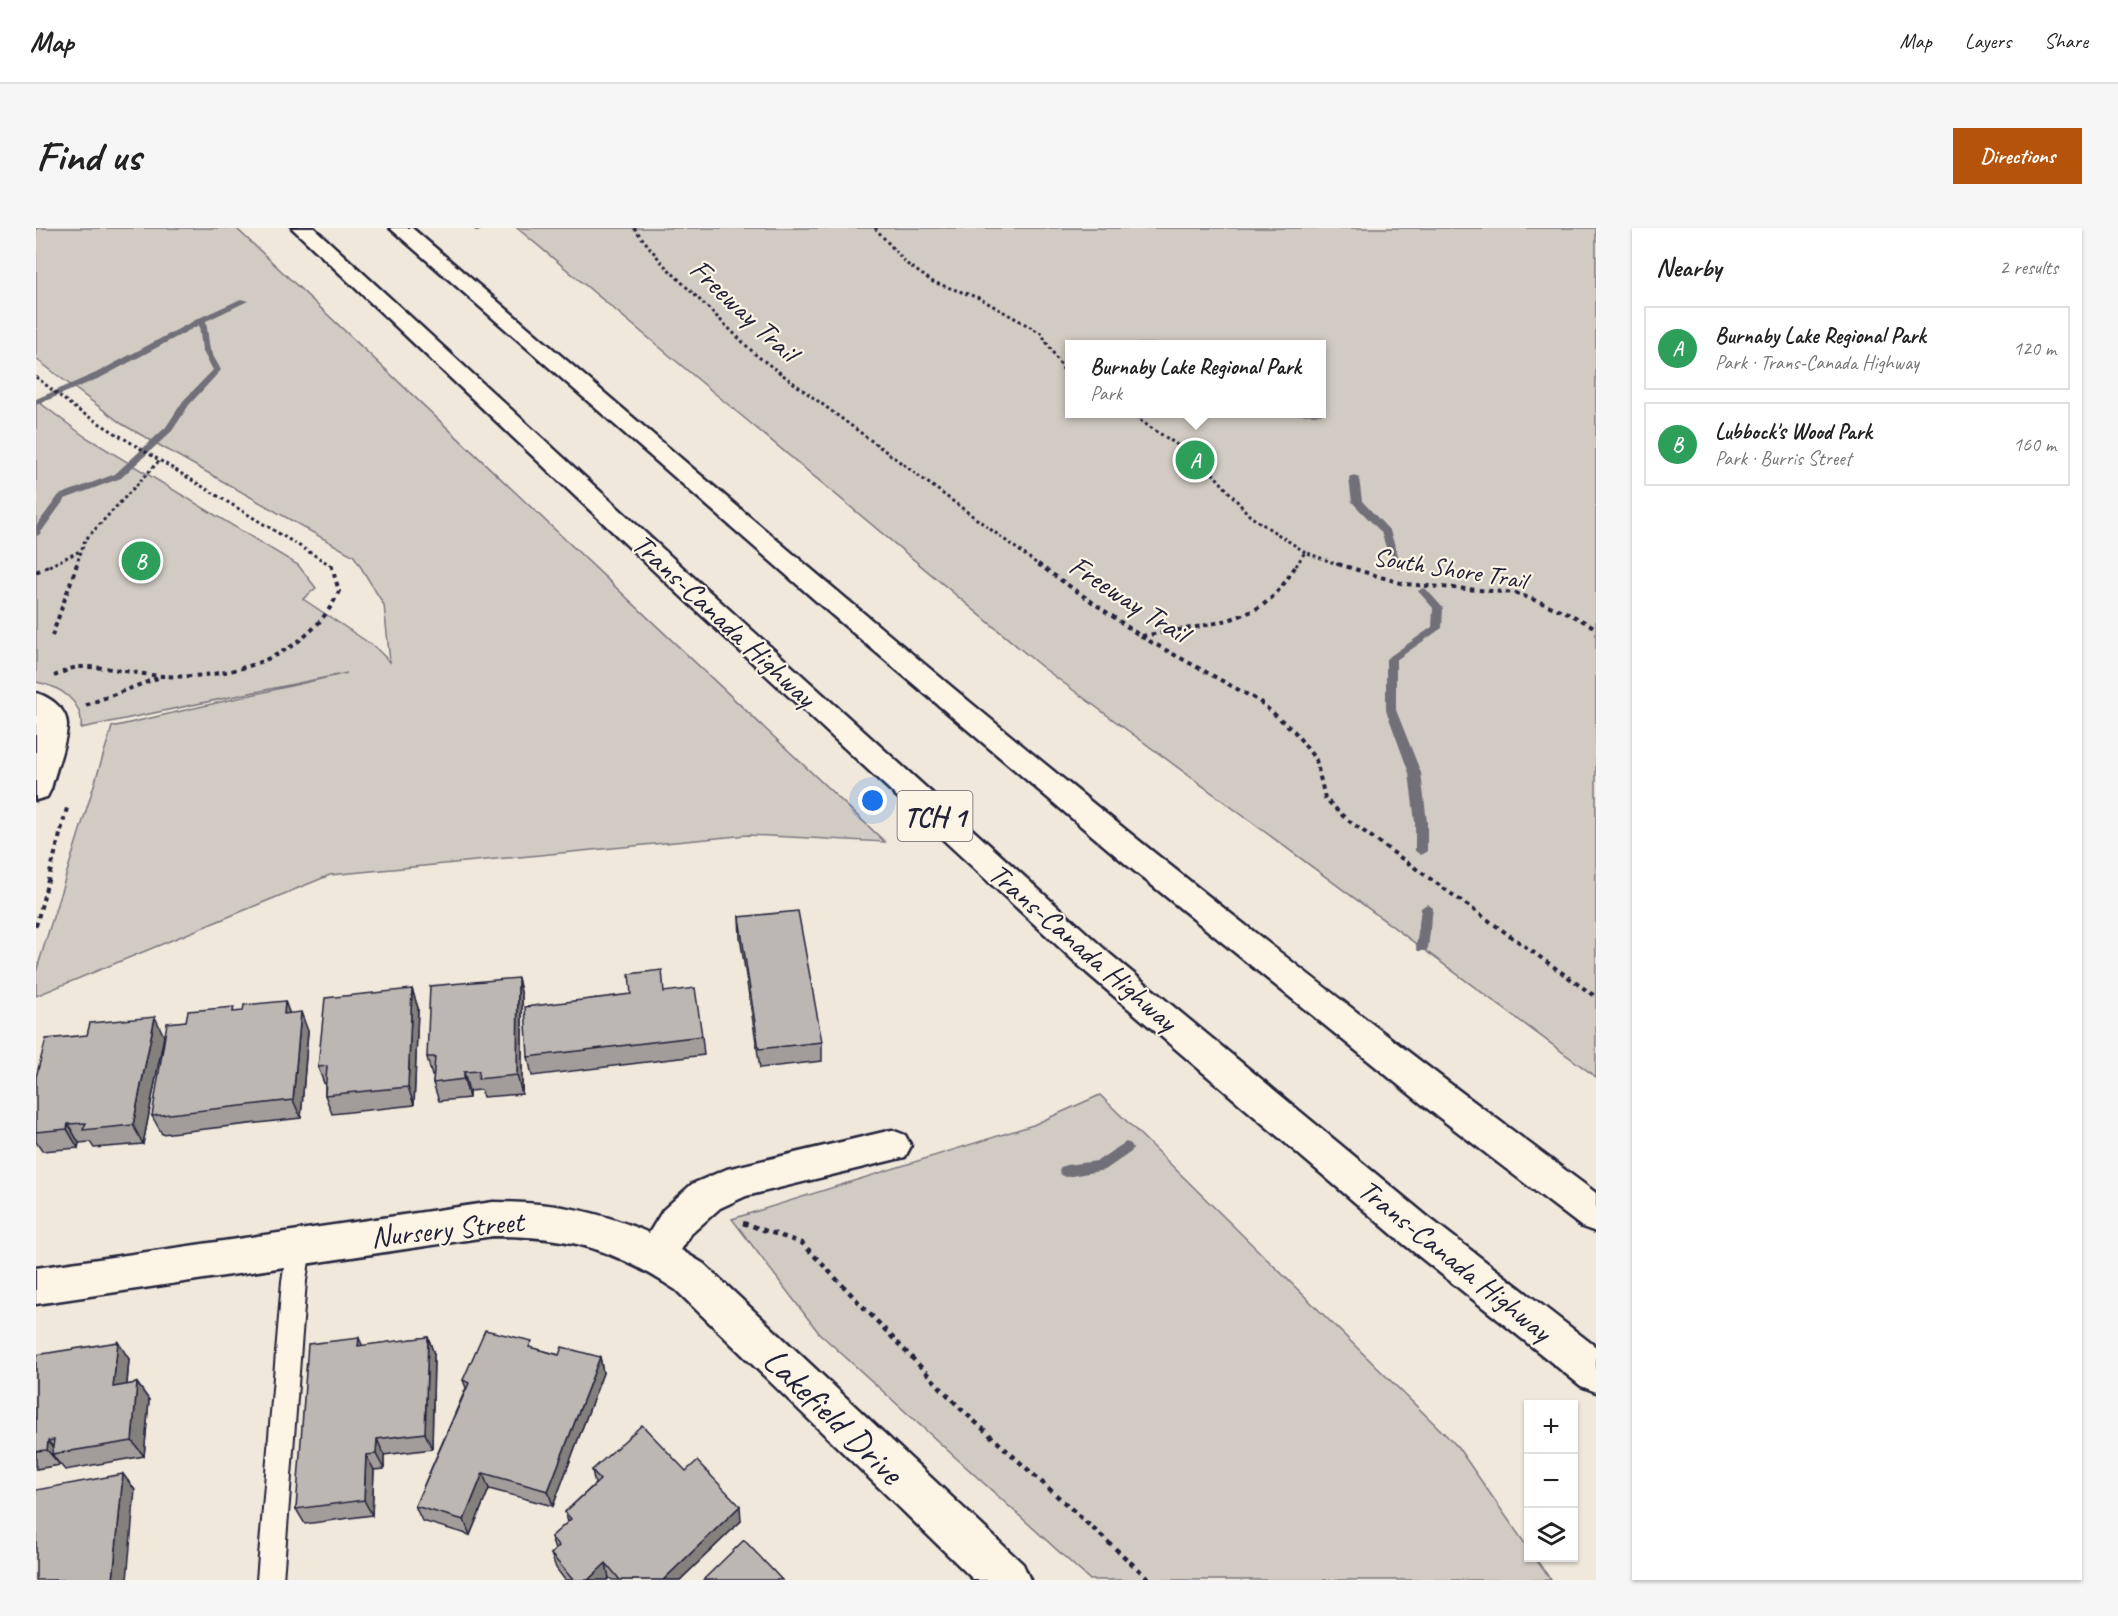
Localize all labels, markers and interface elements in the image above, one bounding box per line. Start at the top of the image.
text: Map [30,24,73,59]
text: Map [1899,28,1932,54]
text: Layers [1965,28,2011,54]
text: Share [2044,28,2088,54]
button: Directions [1953,128,2082,184]
text: Find us [36,130,141,183]
street label: Freeway Trail [682,250,810,373]
text: Nearby [1656,251,1721,284]
text: 2 results [1999,255,2058,280]
text: Burnaby Lake Regional Park [1715,322,1926,350]
text: A [1672,336,1683,361]
text: 120 m [2013,336,2056,361]
popup [1065,340,1326,418]
text: Park · Trans-Canada Highway [1715,350,1919,375]
text: Burnaby Lake Regional Park [1090,353,1301,381]
text: Park [1090,381,1122,406]
text: Lubbock's Wood Park [1715,418,1872,446]
text: B [1672,432,1683,457]
text: 160 m [2013,432,2056,457]
pin: A [1176,438,1214,482]
text: Park · Burris Street [1715,446,1851,471]
street label: Trans-Canada Highway [624,525,826,717]
pin: B [122,538,160,584]
street label: South Shore Trail [1371,540,1533,598]
street label: Freeway Trail [1062,546,1200,654]
your location [858,786,887,815]
road number: TCH 1 [898,791,972,841]
street label: Trans-Canada Highway [981,855,1187,1041]
street label: Trans-Canada Highway [1351,1170,1562,1351]
street label: Nursery Street [369,1202,528,1256]
street label: Lakefield Drive [753,1337,915,1496]
map controls [1524,1400,1578,1562]
button: + [1524,1400,1578,1454]
button: − [1524,1454,1578,1508]
button: layers [1524,1508,1578,1562]

